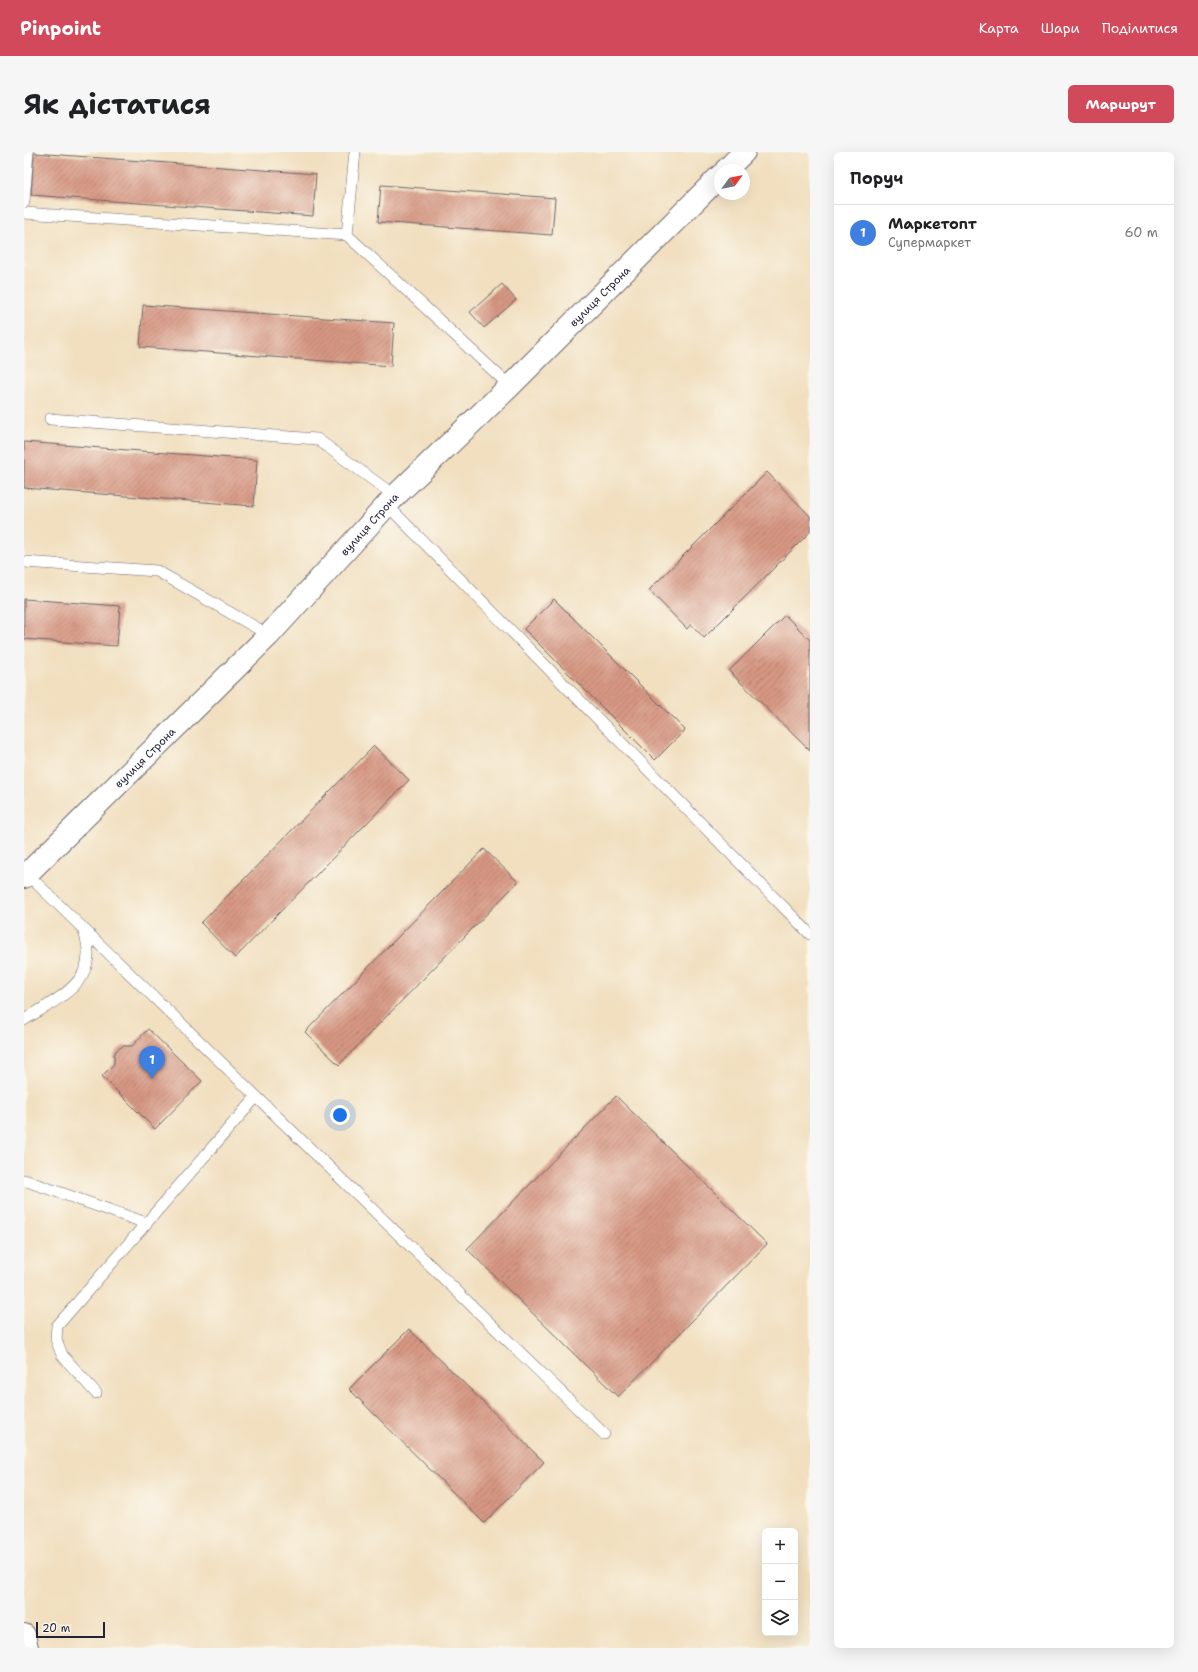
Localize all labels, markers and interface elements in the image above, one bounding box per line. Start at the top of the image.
text: Pinpoint [20,16,101,41]
text: Карта [979,19,1019,37]
text: Шари [1041,19,1080,37]
text: Поділитися [1102,19,1178,37]
text: Як дістатися [24,85,211,123]
button: Маршрут [1068,85,1174,123]
north arrow [714,164,750,200]
text: Поруч [850,167,903,189]
text: Маркетопт [888,214,977,234]
text: 1 [860,224,866,241]
text: 60 m [1125,224,1158,241]
text: Супермаркет [888,234,971,251]
street label: вулиця Строна [566,263,634,330]
street label: вулиця Строна [337,490,402,559]
street label: вулиця Строна [112,724,179,791]
pin: 1 [139,1046,165,1079]
your location [330,1105,350,1125]
map controls [762,1528,798,1636]
button: + [762,1528,798,1564]
button: − [762,1564,798,1600]
button: layers [762,1600,798,1636]
scale bar [36,1620,105,1639]
text: 20 m [42,1621,70,1636]

